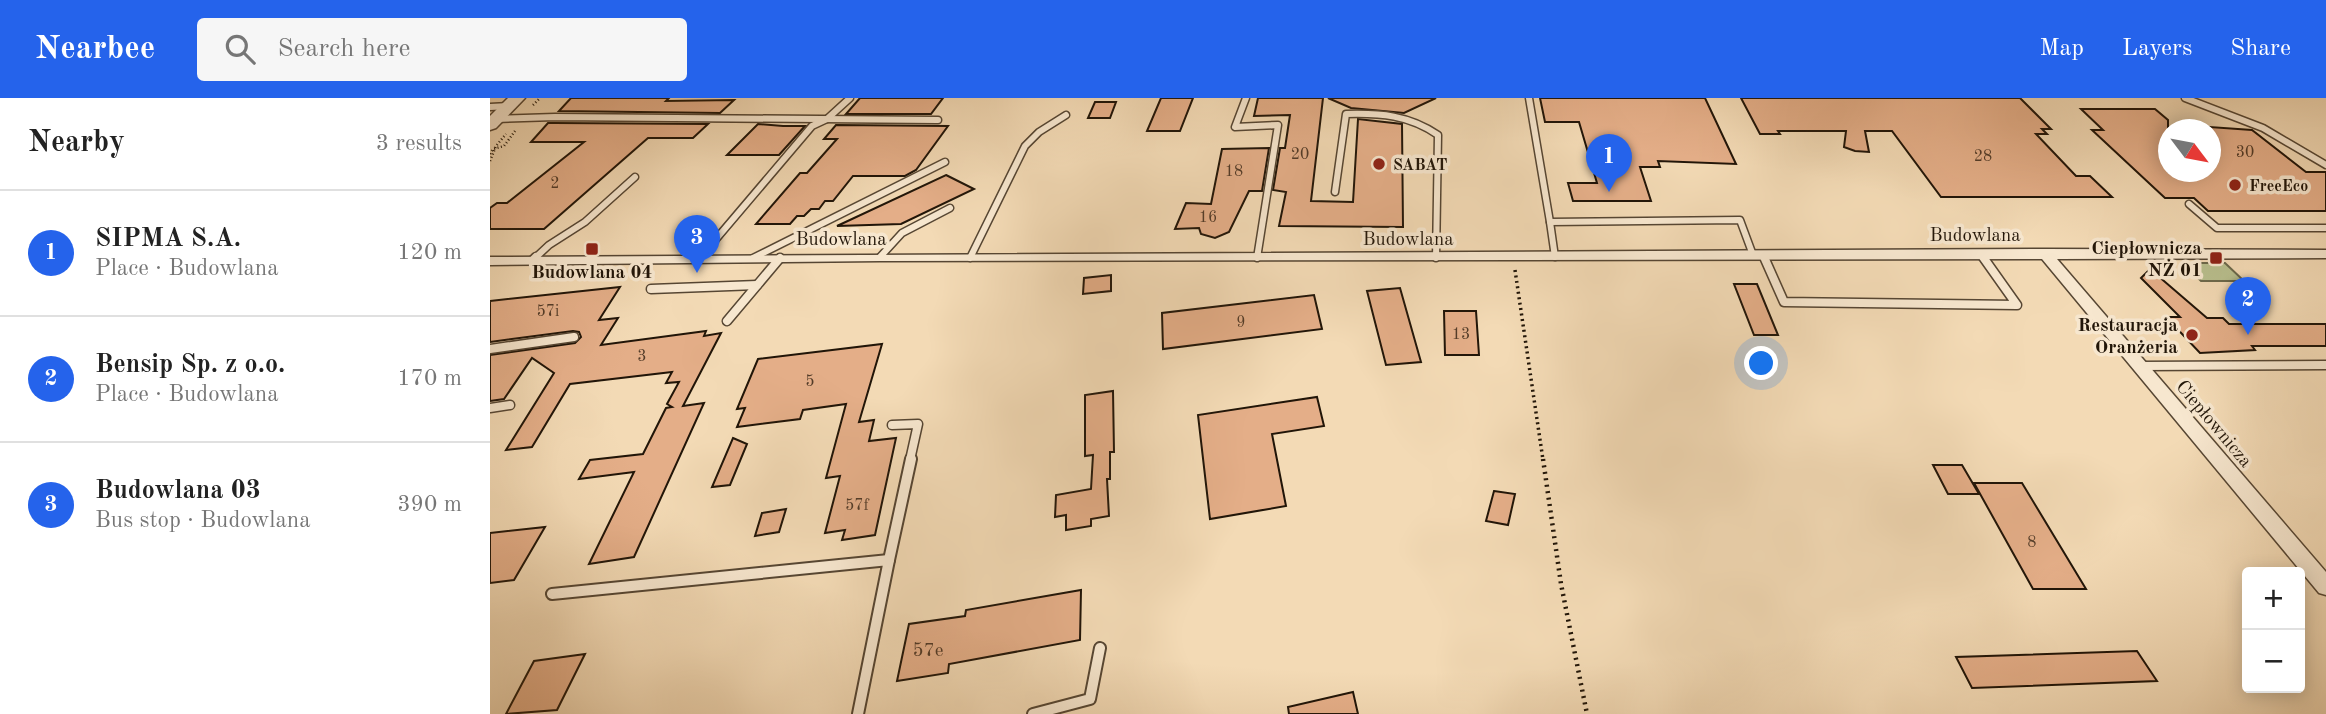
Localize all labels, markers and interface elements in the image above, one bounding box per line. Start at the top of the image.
search box [197,18,687,81]
icon: search [221,30,259,68]
text: Nearbee [35,33,155,66]
text: Search here [277,36,411,62]
text: Map [2040,37,2084,61]
text: Layers [2122,37,2192,61]
text: Share [2230,37,2291,61]
north arrow [2158,119,2221,182]
text: Nearby [28,128,125,158]
text: 3 results [376,132,462,155]
pin: 1 [1586,134,1632,192]
house number: 30 [2236,145,2254,161]
house number: 20 [1291,147,1309,163]
house number: 28 [1974,149,1992,165]
marker: SABAT [1371,156,1387,172]
place label: SABAT [1393,158,1447,174]
house number: 18 [1225,164,1243,180]
house number: 2 [550,176,560,192]
marker: FreeEco [2227,177,2243,193]
place label: FreeEco [2249,179,2308,195]
house number: 16 [1199,210,1217,226]
pin: 3 [674,215,720,273]
text: SIPMA S.A. [95,226,241,252]
street label: Budowlana [1929,227,2021,246]
street label: Budowlana [795,231,887,250]
street label: Budowlana [1362,231,1454,250]
place label: Ciepłownicza NŻ 01 [2091,240,2202,281]
text: 1 [44,241,58,264]
text: 120 m [397,241,462,264]
marker: Budowlana 04 [584,241,600,257]
marker: Ciepłownicza NŻ 01 [2208,250,2224,266]
text: Place · Budowlana [95,257,279,280]
place label: Budowlana 04 [531,264,653,283]
pin: 2 [2225,277,2271,335]
house number: 57i [537,304,559,320]
house number: 9 [1236,315,1246,331]
place label: Restauracja Oranżeria [2077,317,2178,358]
house number: 13 [1452,327,1470,343]
marker: Restauracja Oranżeria [2184,327,2200,343]
your location [1744,346,1778,380]
house number: 3 [637,349,647,365]
text: Bensip Sp. z o.o. [95,352,285,378]
text: 2 [44,367,58,390]
text: 170 m [397,367,462,390]
house number: 5 [805,374,815,390]
street label: Ciepłownicza [2171,378,2255,472]
text: Place · Budowlana [95,383,279,406]
text: Budowlana 03 [95,478,261,504]
text: 3 [44,493,58,516]
text: 390 m [397,493,462,516]
house number: 57f [845,498,870,514]
text: Bus stop · Budowlana [95,509,311,532]
house number: 8 [2027,535,2037,551]
map controls [2242,567,2305,693]
button: + [2242,567,2305,630]
button: − [2242,630,2305,693]
house number: 57e [913,642,943,661]

